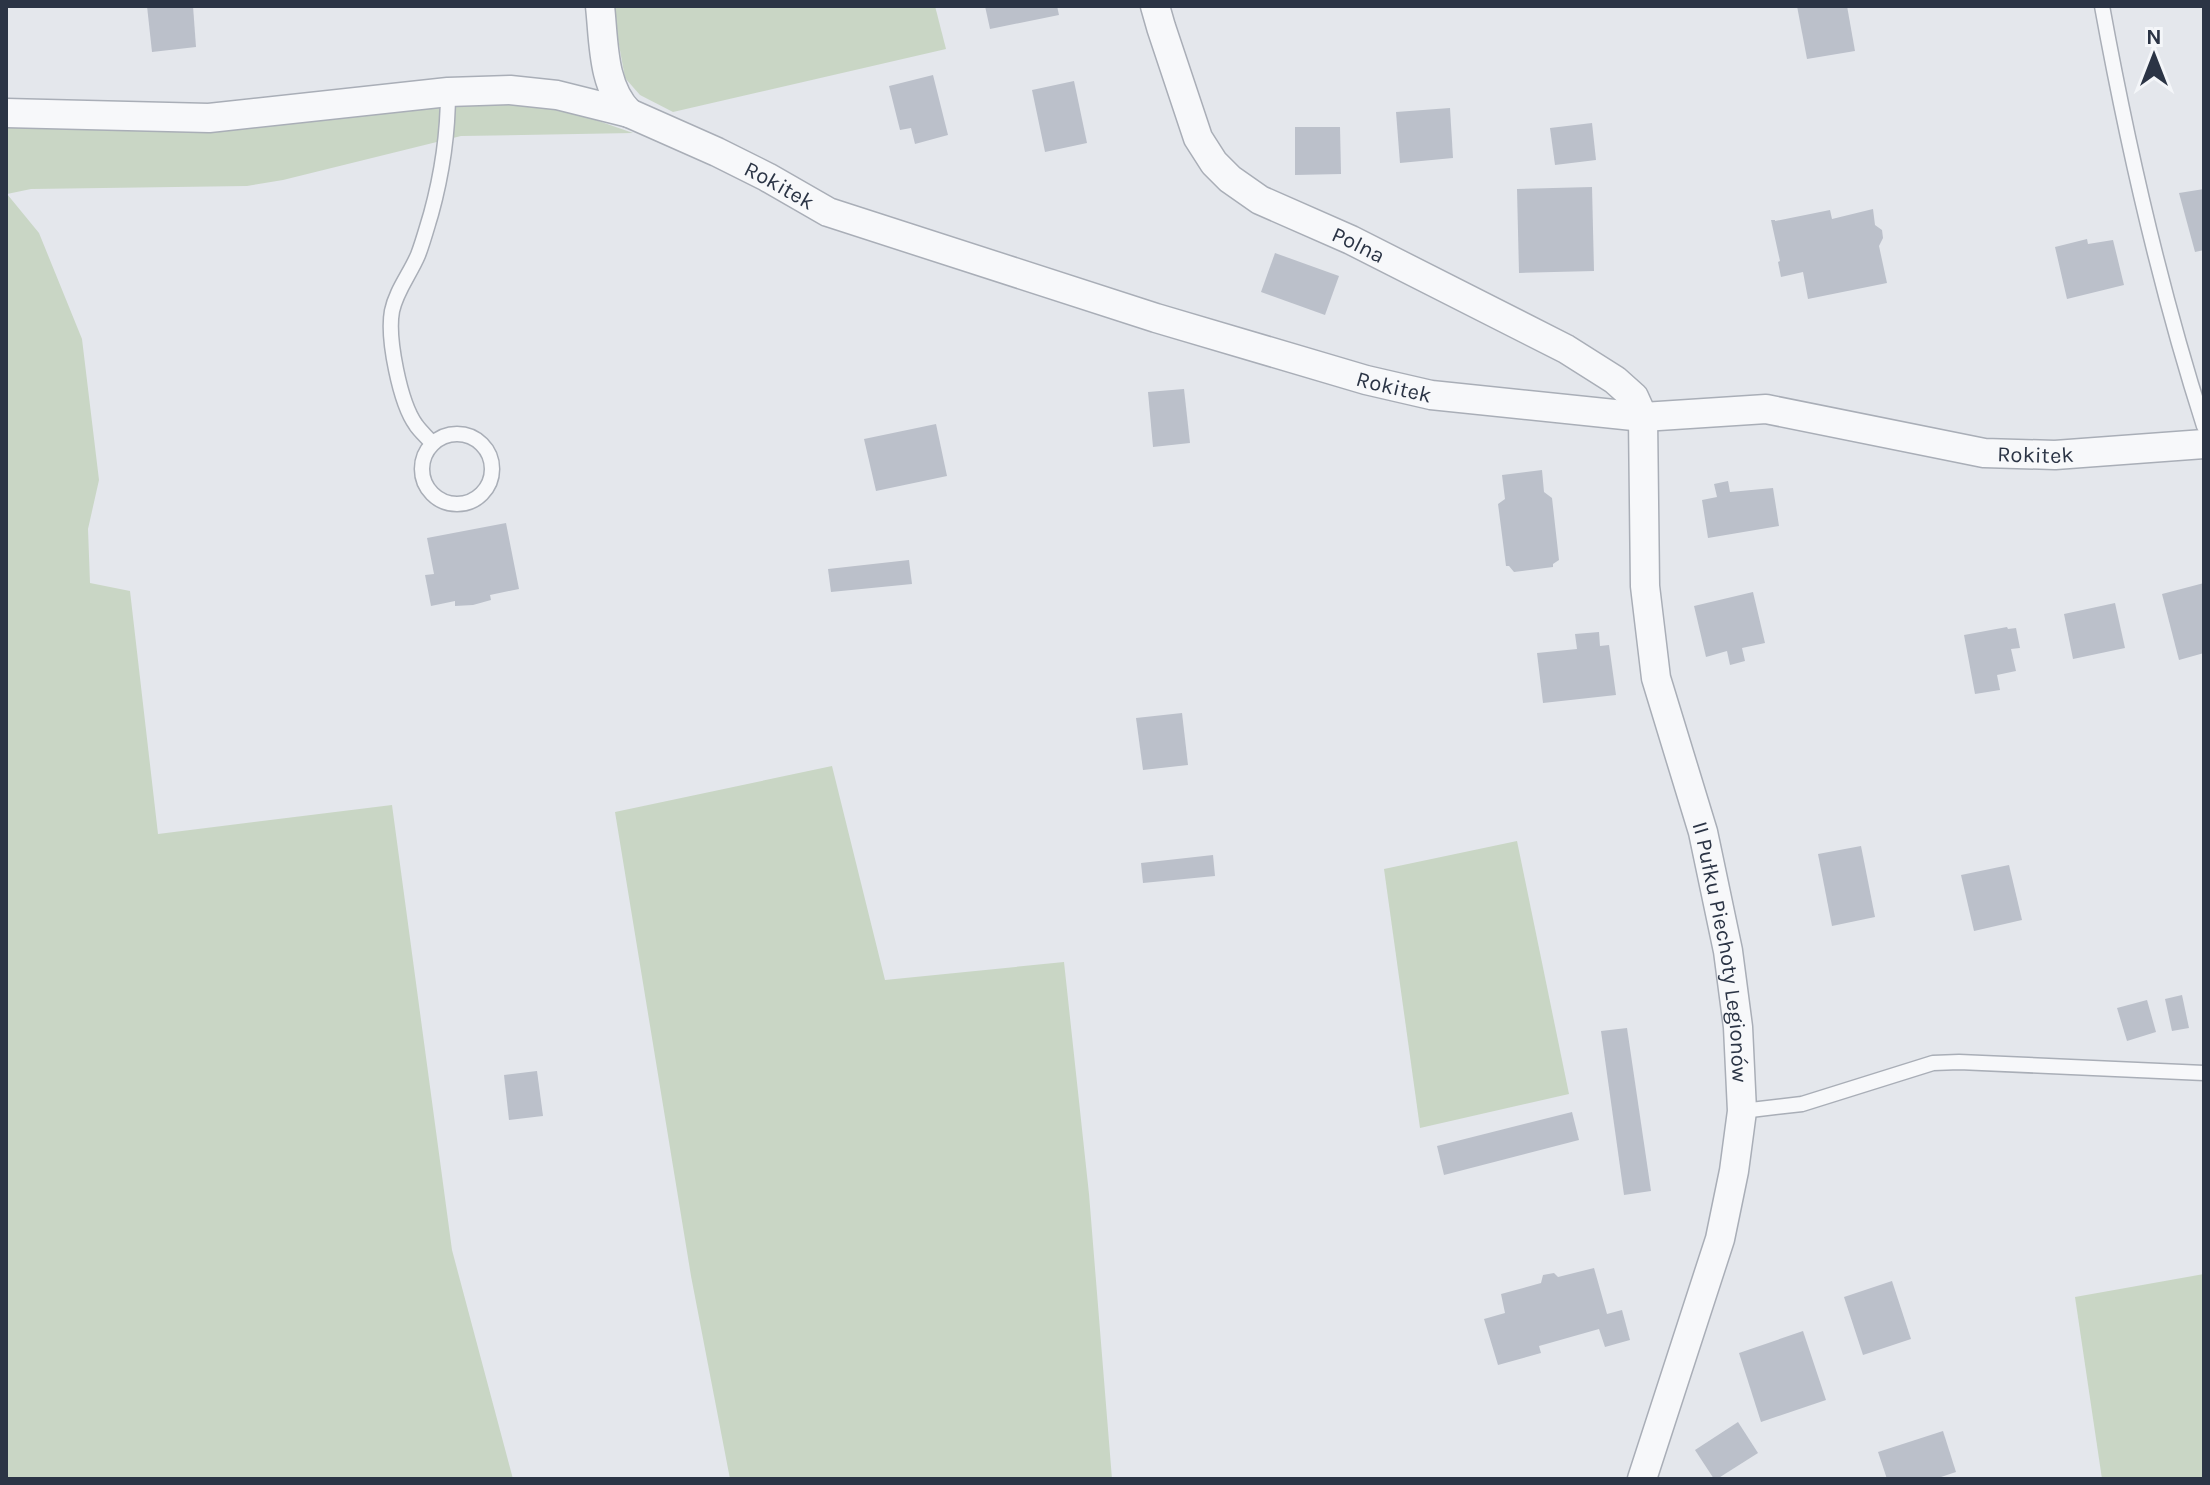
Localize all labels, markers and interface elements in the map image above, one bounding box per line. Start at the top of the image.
north arrow [2114,16,2194,96]
text: N [2146,24,2162,50]
street label: Rokitek [740,156,819,216]
street label: Polna [1328,221,1389,269]
street label: Rokitek [1353,366,1434,409]
street label: Rokitek [1997,441,2075,469]
street label: II Pułku Piechoty Legionów [1687,818,1753,1083]

